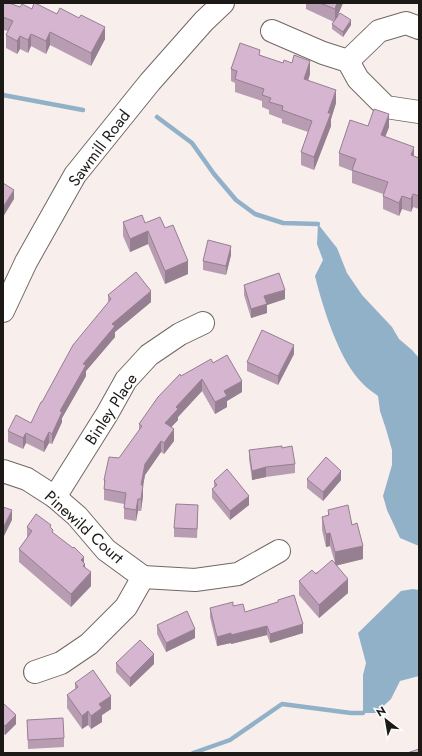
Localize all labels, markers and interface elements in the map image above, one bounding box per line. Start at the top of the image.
street label: Sawmill Road [63,105,135,191]
street label: Binley Place [79,369,143,449]
street label: Pinewild Court [39,485,129,569]
north arrow [366,700,406,740]
text: N [373,702,389,721]

